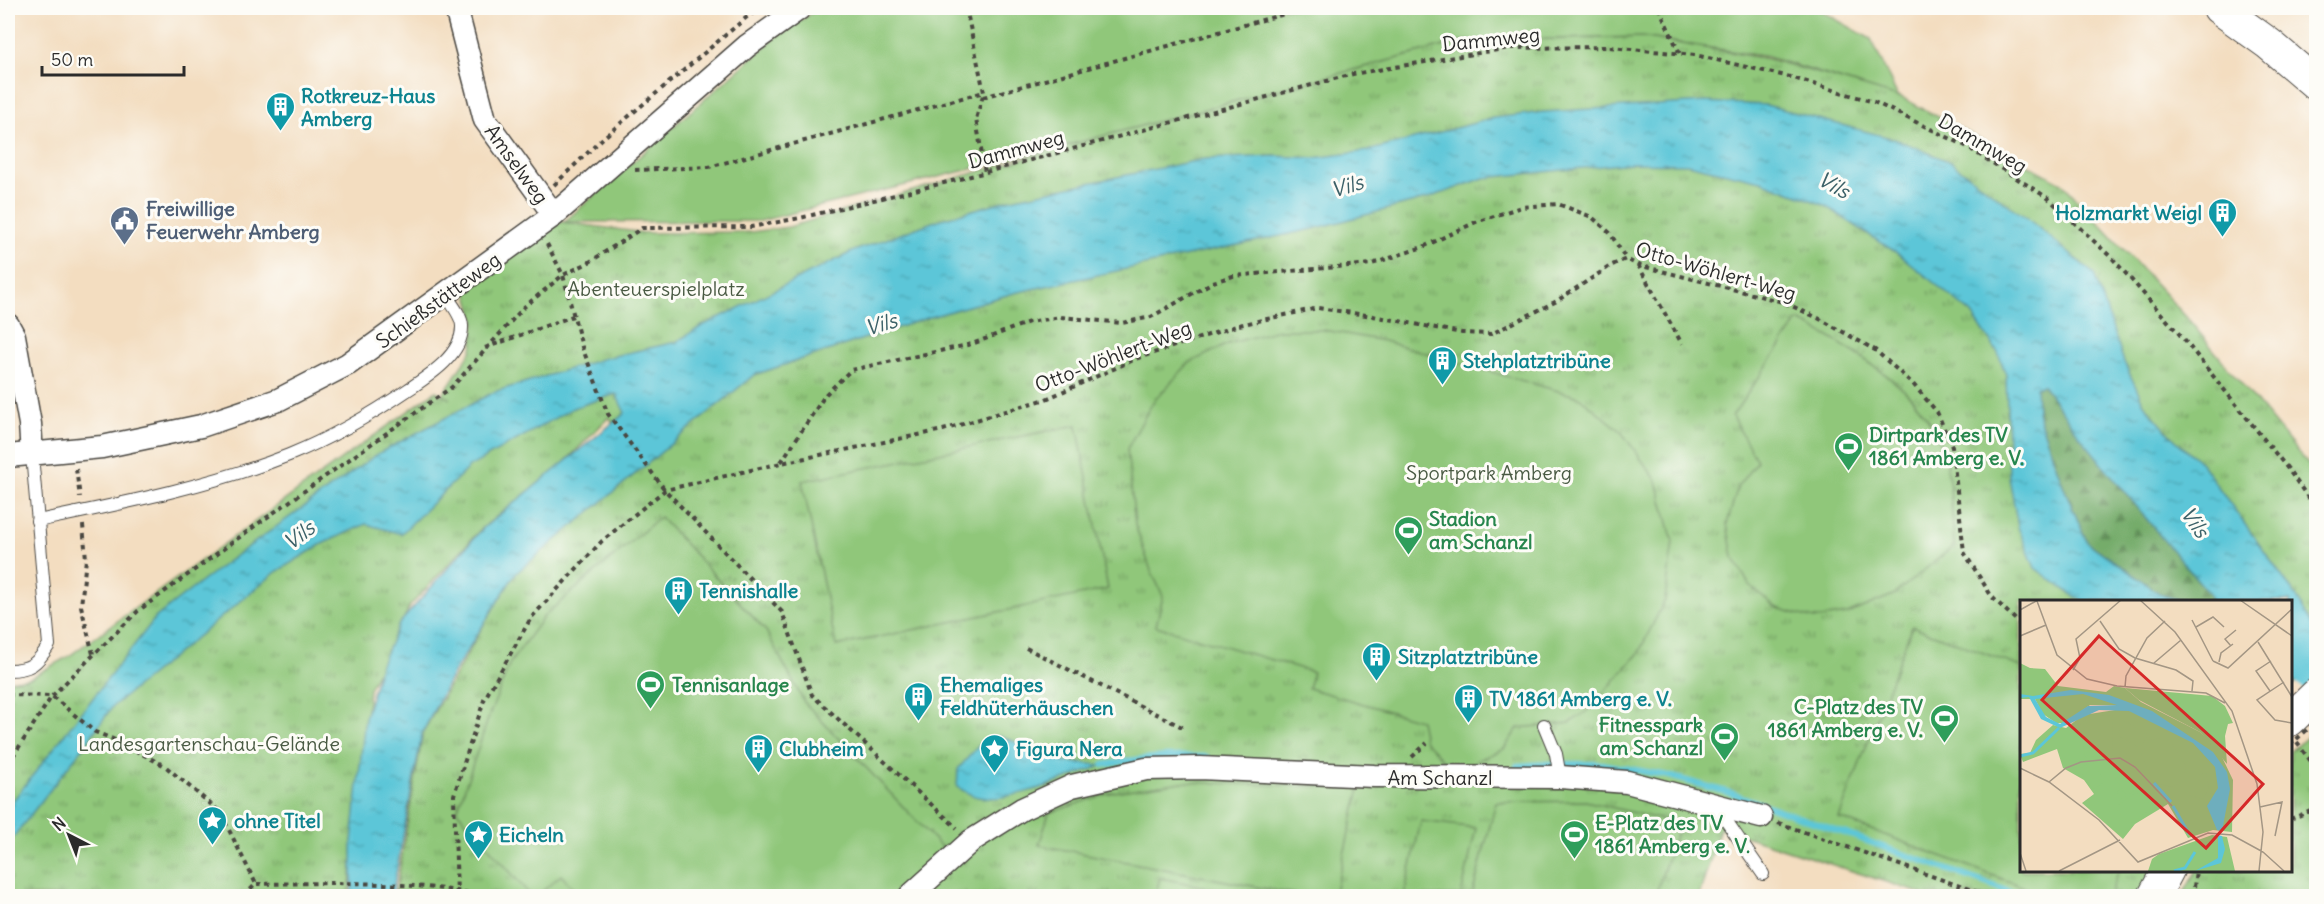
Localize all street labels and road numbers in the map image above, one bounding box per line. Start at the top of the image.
street label: Dammweg [1441,21,1541,57]
street label: Dammweg [1934,108,2032,178]
street label: Amselweg [480,119,554,209]
street label: Dammweg [965,124,1067,174]
street label: Otto-Wöhlert-Weg [1633,236,1799,306]
street label: Schießstätteweg [371,246,505,354]
street label: Otto-Wöhlert-Weg [1031,315,1195,397]
street label: Am Schanzl [1387,765,1493,790]

